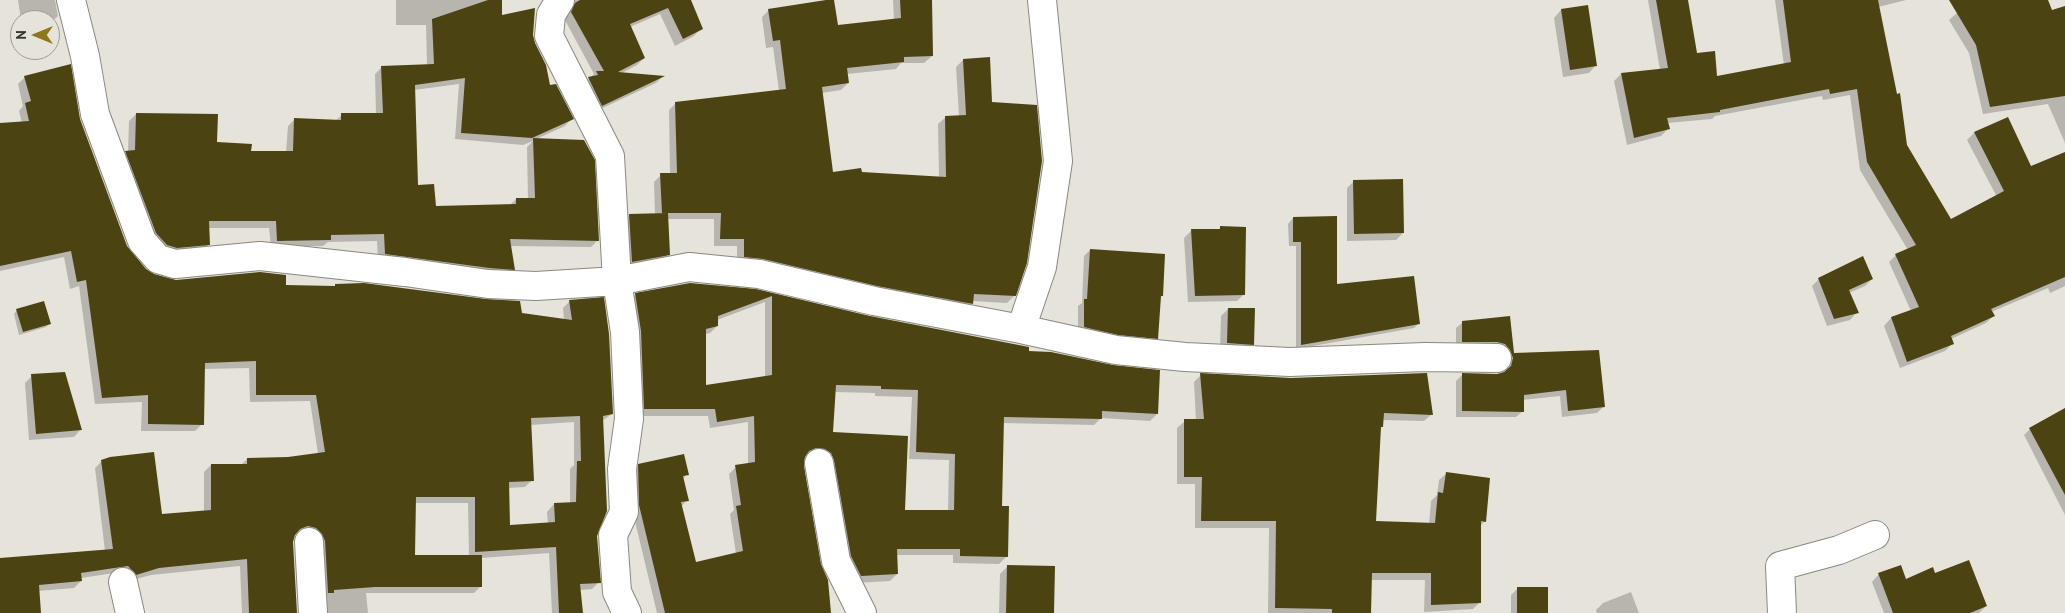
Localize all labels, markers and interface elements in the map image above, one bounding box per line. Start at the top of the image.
north arrow [10,10,60,60]
text: N [12,30,30,40]

